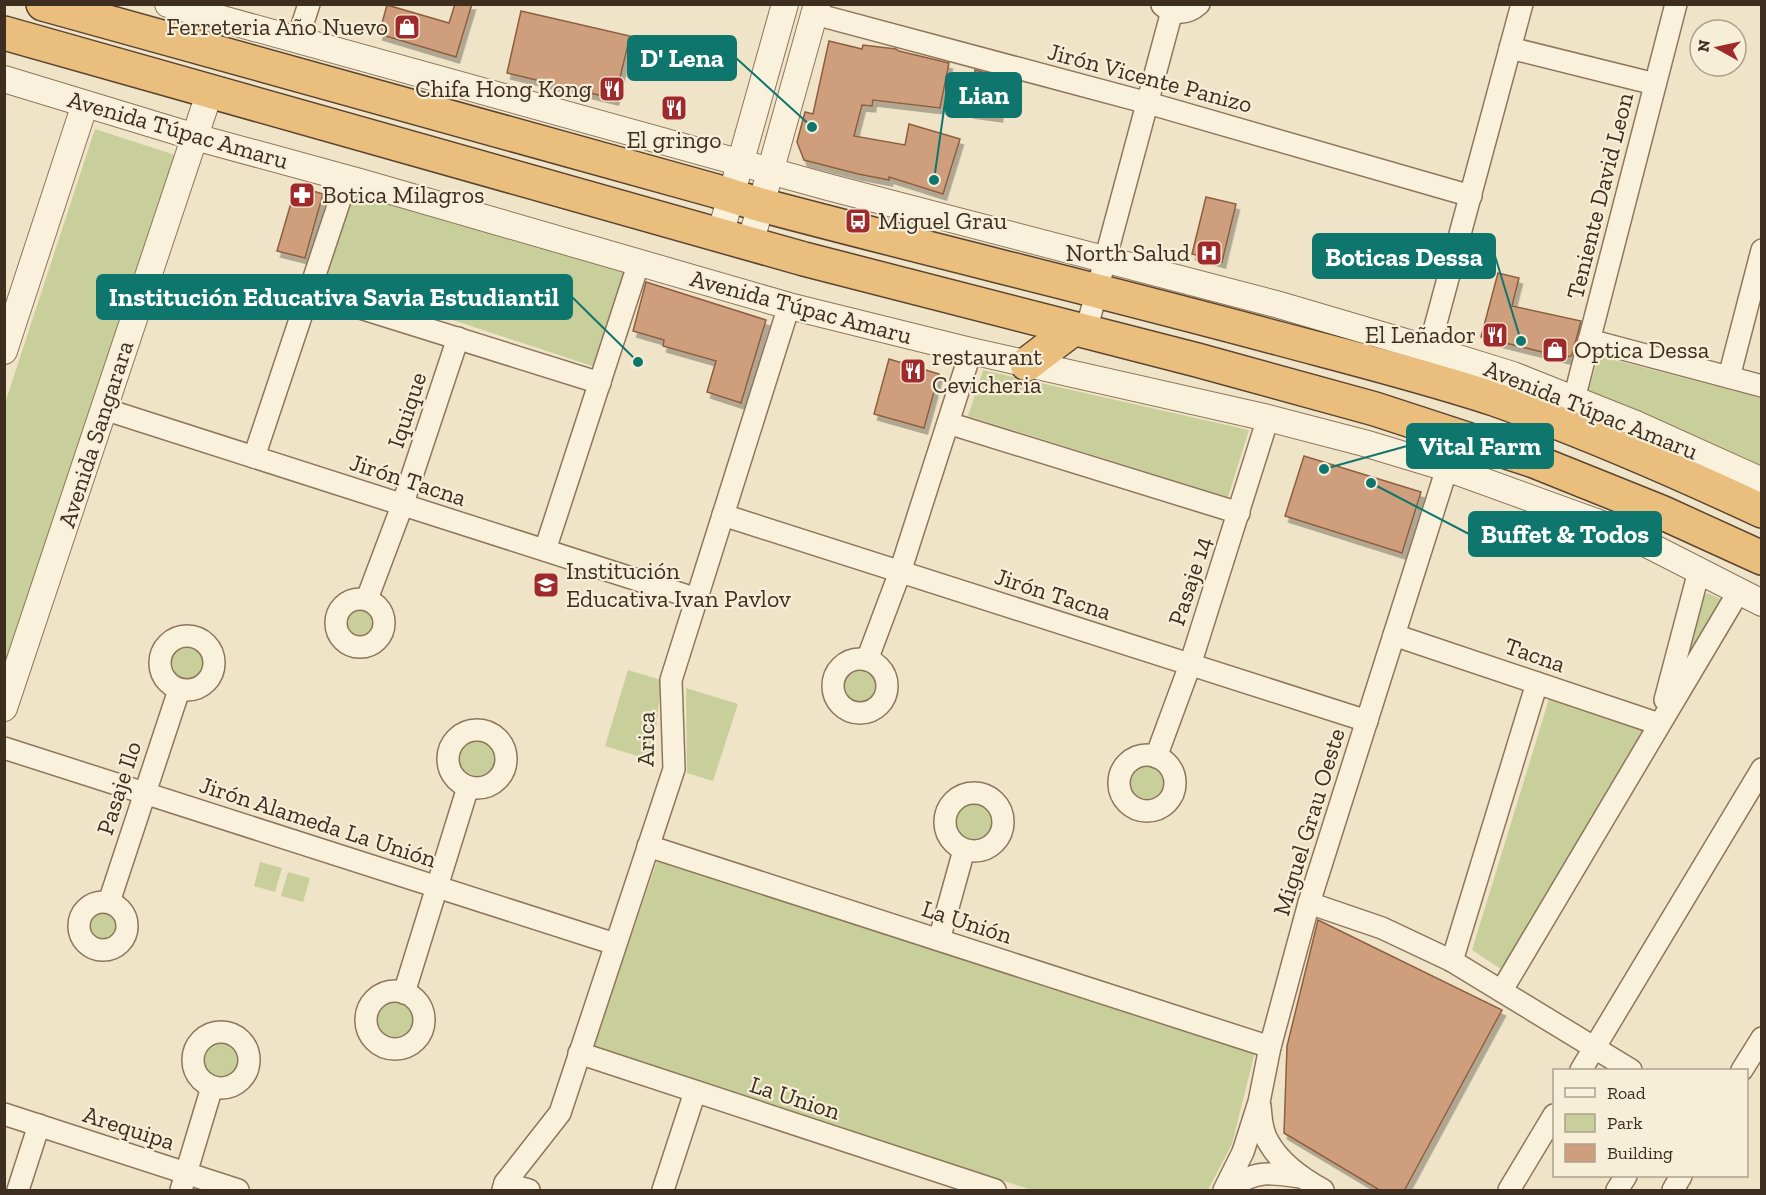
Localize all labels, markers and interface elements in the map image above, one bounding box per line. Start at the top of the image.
place label: Ferreteria Año Nuevo [166,12,388,41]
shop icon: Ferreteria Año Nuevo [392,12,422,42]
north arrow [1688,18,1748,78]
callout: D' Lena [628,36,736,80]
street label: Jirón Vicente Panizo [1045,36,1256,119]
text: N [1693,39,1714,53]
text: D' Lena [640,42,724,74]
callout: Lian [946,73,1021,117]
place label: Chifa Hong Kong [415,74,592,103]
restaurant icon: Chifa Hong Kong [597,74,627,104]
text: Lian [959,79,1010,111]
street label: Avenida Túpac Amaru [64,84,292,175]
street label: Teniente David Leon [1560,89,1639,302]
restaurant icon: El gringo [659,93,689,123]
place label: El gringo [626,125,722,154]
pharmacy icon: Botica Milagros [287,180,317,210]
place label: Botica Milagros [322,180,484,209]
bus stop icon: Miguel Grau [843,206,873,236]
place label: Miguel Grau [878,206,1008,235]
callout: Boticas Dessa [1313,234,1495,278]
place label: North Salud [1065,238,1190,267]
hospital icon: North Salud [1194,238,1224,268]
text: Boticas Dessa [1325,241,1483,273]
street label: Avenida Túpac Amaru [687,263,916,350]
callout: Institución Educativa Savia Estudiantil [97,275,572,319]
text: Institución Educativa Savia Estudiantil [109,281,559,313]
place label: El Leñador [1365,320,1476,349]
restaurant icon: El Leñador [1480,320,1510,350]
shop icon: Optica Dessa [1540,335,1570,365]
place label: Optica Dessa [1574,335,1710,364]
street label: Avenida Sangarara [52,337,139,531]
place label: restaurant Cevicheria [932,342,1042,399]
street label: Avenida Túpac Amaru [1480,353,1703,466]
restaurant icon: restaurant Cevicheria [898,356,928,386]
street label: Iquique [381,368,432,451]
callout: Vital Farm [1407,424,1553,468]
text: Vital Farm [1419,430,1541,462]
street label: Jirón Tacna [346,447,470,512]
callout: Buffet & Todos [1469,512,1661,556]
text: Buffet & Todos [1481,518,1649,550]
street label: Pasaje 14 [1161,532,1218,629]
place label: Institución Educativa Ivan Pavlov [566,556,791,613]
street label: Jirón Tacna [991,561,1115,626]
school or university icon: Institución Educativa Ivan Pavlov [531,570,561,600]
street label: Tacna [1501,631,1570,678]
street label: Arica [631,711,660,767]
street label: Miguel Grau Oeste [1266,725,1351,919]
street label: Pasaje Ilo [90,737,147,838]
street label: Jirón Alameda La Unión [196,770,440,874]
street label: La Unión [918,893,1016,950]
street label: La Union [746,1069,844,1126]
legend [1553,1069,1748,1177]
text: Road [1607,1082,1646,1104]
street label: Arequipa [80,1099,179,1156]
text: Park [1607,1112,1643,1134]
text: Building [1607,1142,1673,1164]

